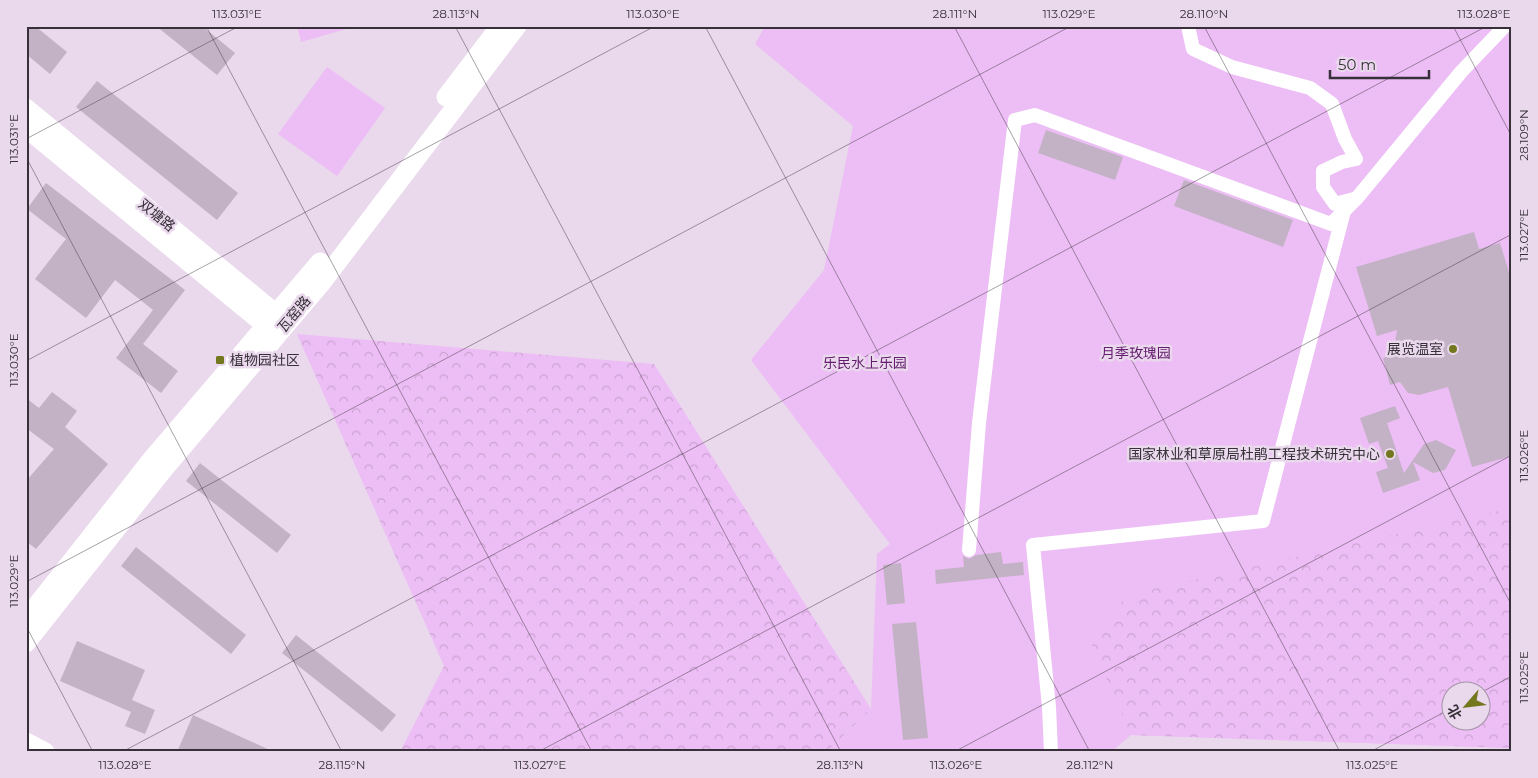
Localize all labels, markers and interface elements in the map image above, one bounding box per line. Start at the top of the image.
text: 113.031°E [212,6,262,21]
text: 28.113°N [432,6,480,21]
text: 113.030°E [626,6,680,21]
text: 28.111°N [933,6,977,21]
text: 113.029°E [1043,6,1096,21]
text: 28.110°N [1180,6,1228,21]
text: 113.028°E [1457,6,1511,21]
scale bar [1330,48,1429,80]
text: 50 m [1338,55,1376,74]
text: 28.109°N [1516,109,1531,161]
text: 113.031°E [6,114,21,164]
street label: 双塘路 [135,195,179,235]
text: 113.027°E [1516,209,1531,261]
street label: 瓦窑路 [274,292,314,336]
text: 113.030°E [6,333,21,387]
place label: 展览温室 [1387,340,1443,358]
marker: 展览温室 [1447,343,1459,355]
park label: 月季玫瑰园 [1101,344,1171,362]
place label: 植物园社区 [230,351,300,369]
marker: 植物园社区 [214,354,226,366]
park label: 乐民水上乐园 [823,354,907,372]
text: 113.026°E [1516,430,1531,482]
place label: 国家林业和草原局杜鹃工程技术研究中心 [1128,445,1380,463]
marker: 国家林业和草原局杜鹃工程技术研究中心 [1384,448,1396,460]
text: 113.029°E [6,555,21,608]
text: 113.025°E [1516,651,1531,703]
north arrow [1440,680,1490,730]
text: 北 [1443,702,1466,723]
text: 113.028°E [98,757,152,772]
text: 28.115°N [318,757,366,772]
text: 113.027°E [514,757,566,772]
text: 28.113°N [816,757,864,772]
text: 113.026°E [930,757,982,772]
text: 28.112°N [1066,757,1114,772]
text: 113.025°E [1346,757,1398,772]

